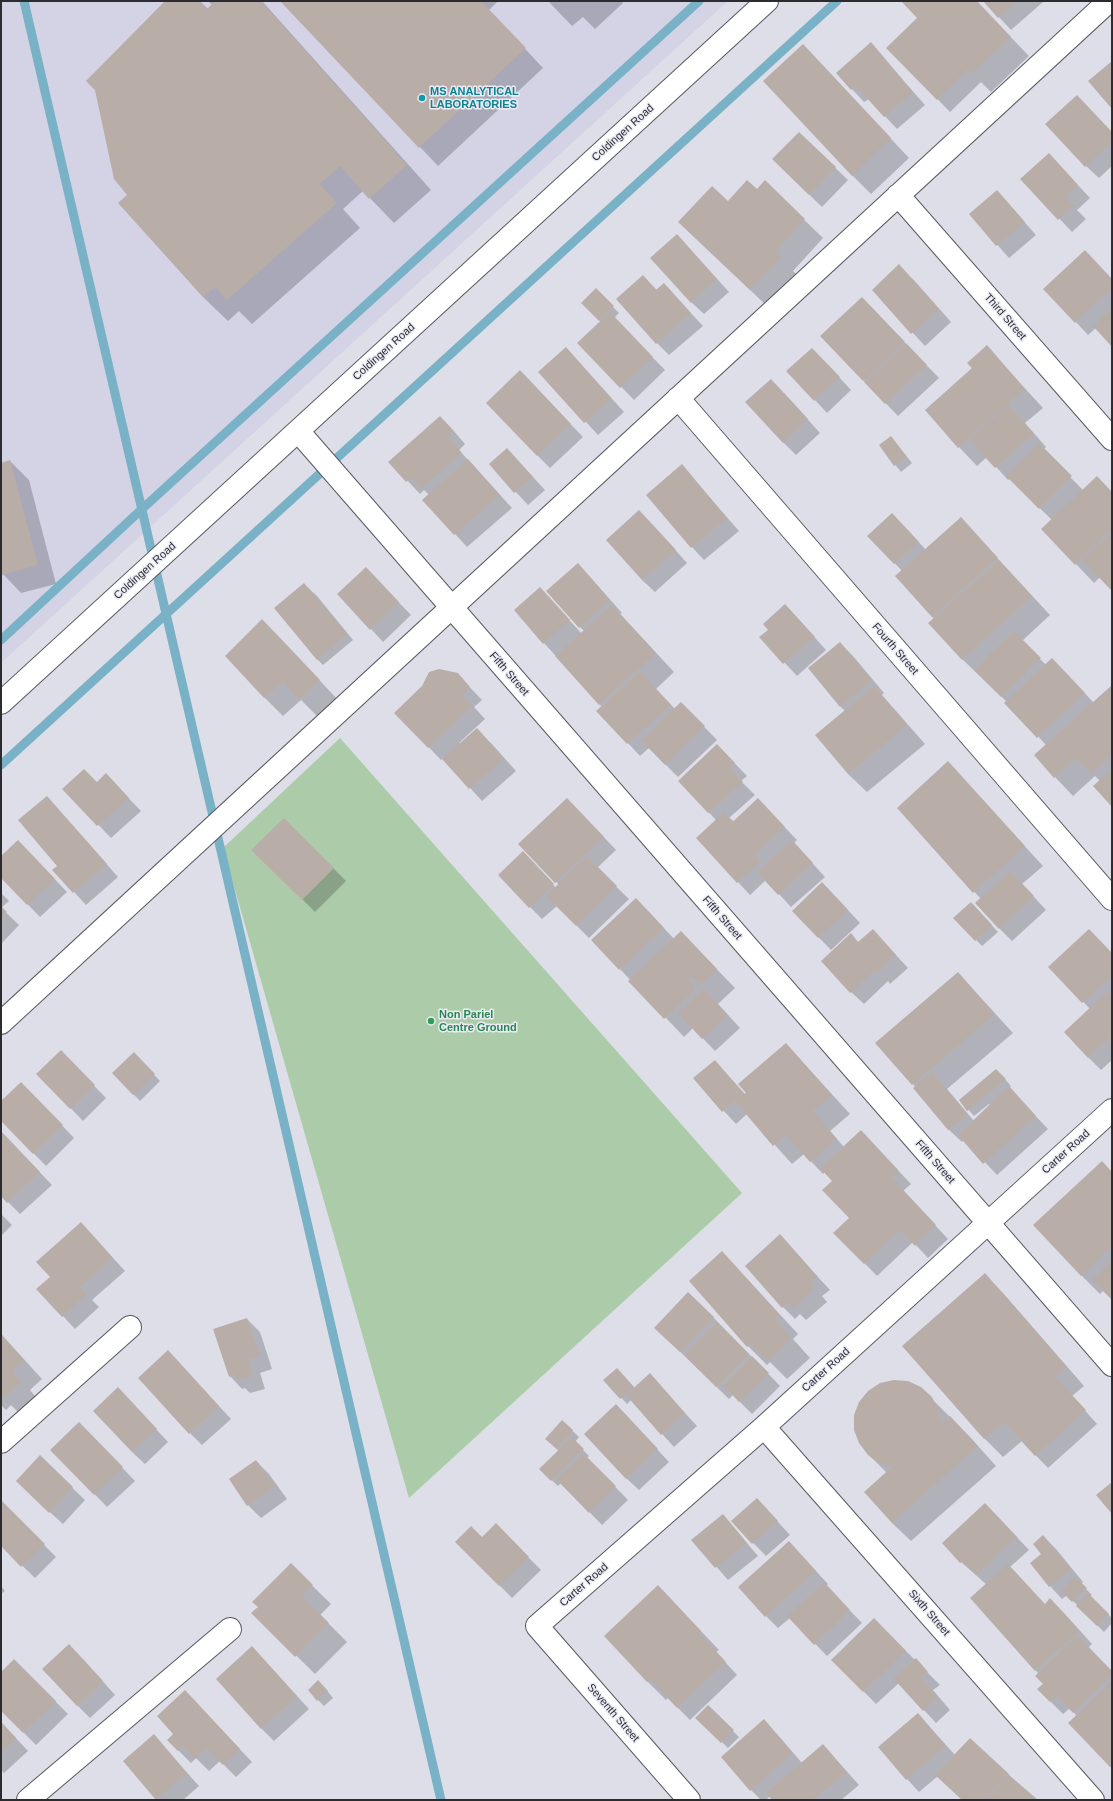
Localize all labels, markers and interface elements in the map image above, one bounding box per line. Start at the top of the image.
place label: MS ANALYTICAL LABORATORIES [430,85,519,111]
marker: MS ANALYTICAL LABORATORIES [417,93,427,103]
street label: Coldingen Road [589,102,657,164]
street label: Third Street [981,291,1029,343]
street label: Coldingen Road [350,321,418,383]
street label: Coldingen Road [111,540,179,602]
street label: Fourth Street [869,620,921,678]
street label: Fifth Street [486,649,532,699]
street label: Fifth Street [699,893,745,943]
place label: Non Pariel Centre Ground [439,1008,517,1034]
marker: Non Pariel Centre Ground [426,1016,436,1026]
street label: Carter Road [1039,1127,1093,1177]
street label: Fifth Street [912,1137,958,1187]
street label: Carter Road [799,1345,853,1395]
street label: Carter Road [557,1560,611,1610]
street label: Sixth Street [905,1587,953,1639]
street label: Seventh Street [584,1681,642,1745]

